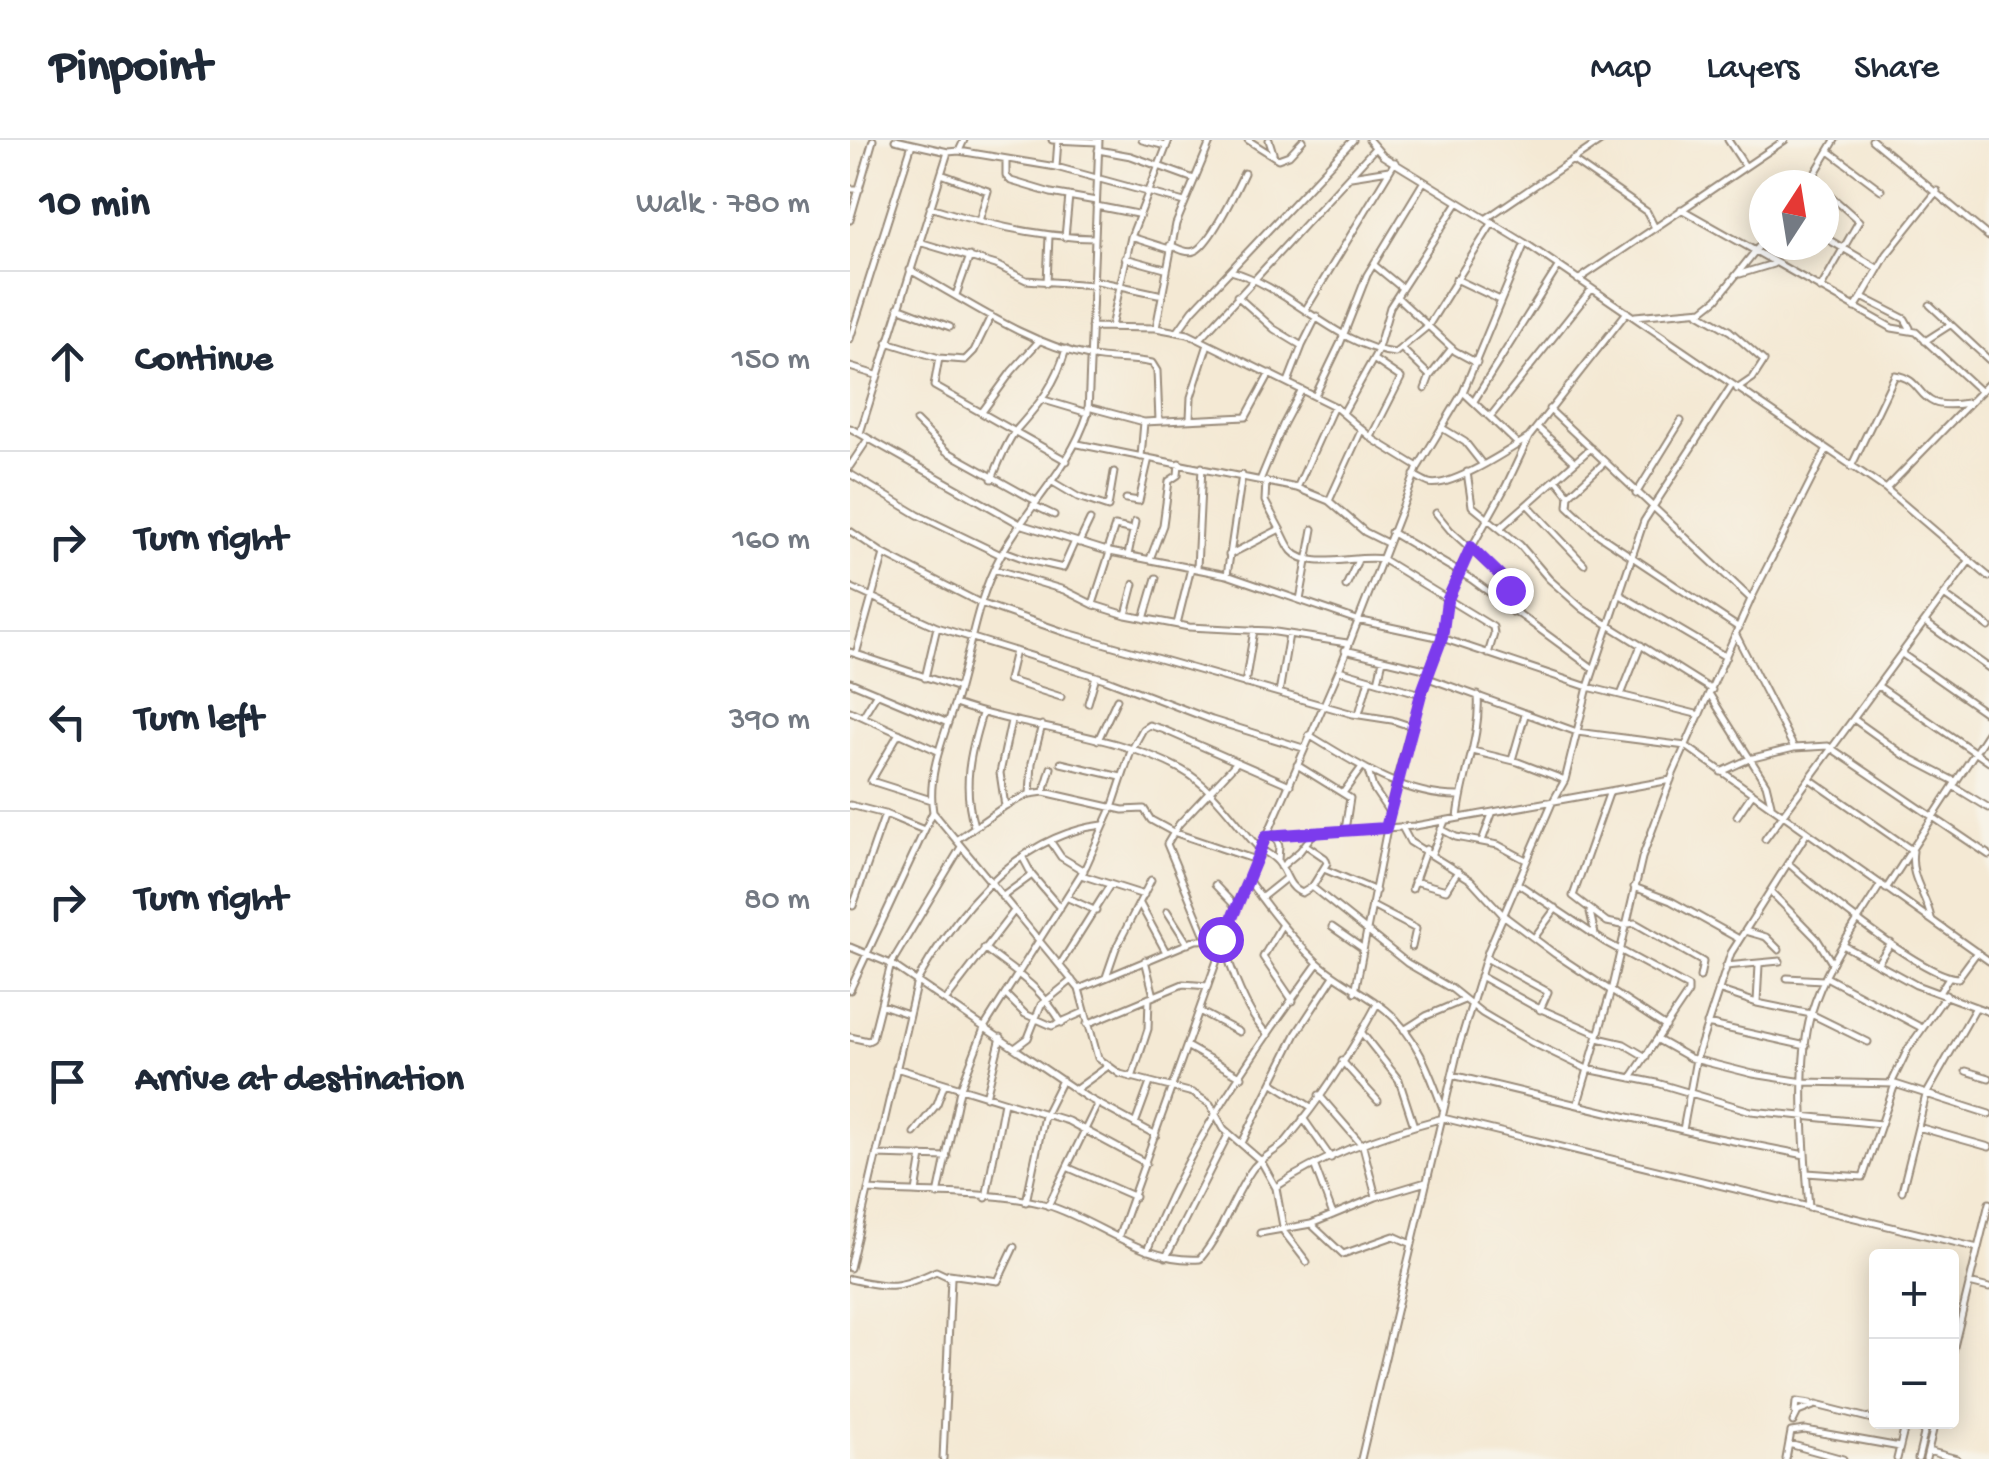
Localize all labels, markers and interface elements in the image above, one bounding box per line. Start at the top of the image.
text: Pinpoint [50,41,211,98]
text: Map [1590,49,1651,90]
text: Layers [1706,49,1799,90]
text: Share [1854,49,1939,90]
north arrow [1749,170,1839,260]
text: 10 min [40,181,150,230]
text: Walk · 780 m [636,186,810,224]
icon: ahead [40,334,95,389]
text: Continue [135,339,273,383]
text: 150 m [732,342,810,380]
icon: right [40,514,95,569]
text: Turn right [135,519,287,563]
text: 160 m [732,522,810,560]
route end [1488,568,1534,614]
icon: left [40,694,95,749]
text: Turn left [135,699,263,743]
text: 390 m [729,702,810,740]
icon: right [40,874,95,929]
text: Turn right [135,879,287,923]
text: 80 m [744,882,810,920]
route start [1198,917,1244,963]
icon: arrive [40,1054,95,1109]
text: Arrive at destination [135,1059,464,1103]
map controls [1869,1249,1959,1429]
button: + [1869,1249,1959,1339]
button: − [1869,1339,1959,1429]

